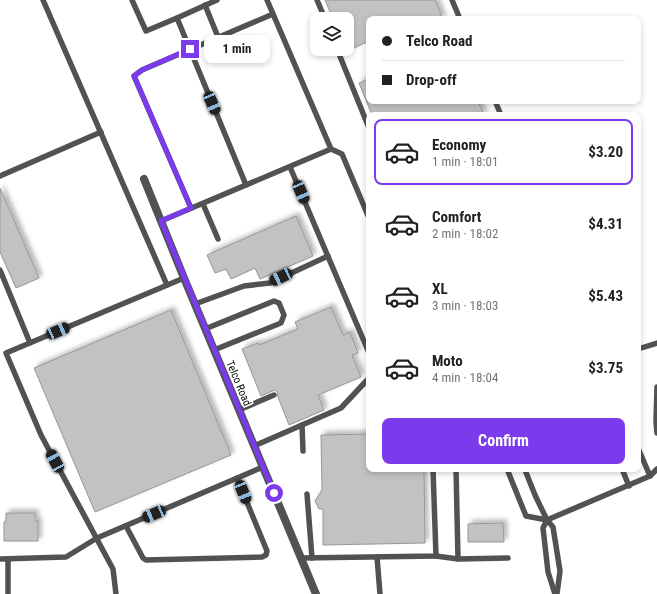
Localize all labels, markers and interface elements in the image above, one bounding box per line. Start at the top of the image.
map controls [310,12,354,56]
button: layers [310,12,354,56]
text: Telco Road [406,32,473,50]
callout: 1 min [204,35,270,63]
route end [181,40,199,58]
text: 1 min [223,41,251,56]
text: Drop-off [406,71,457,89]
car [202,90,222,116]
icon: car [384,134,420,170]
text: Economy [432,136,486,154]
text: $3.20 [588,143,623,161]
text: 1 min · 18:01 [432,154,498,169]
car [291,179,311,205]
icon: car [384,206,420,242]
text: Comfort [432,208,481,226]
text: $4.31 [588,215,623,233]
text: 2 min · 18:02 [432,226,498,241]
car [268,266,294,288]
icon: car [384,278,420,314]
text: XL [432,280,448,298]
text: $5.43 [588,287,623,305]
text: 3 min · 18:03 [432,298,498,313]
car [45,321,71,341]
icon: car [384,350,420,386]
text: Moto [432,352,463,370]
street label: Telco Road [223,359,254,408]
text: $3.75 [588,359,623,377]
text: 4 min · 18:04 [432,370,498,385]
button: Confirm [382,418,625,464]
car [44,448,66,474]
car [233,479,253,505]
route start [265,484,283,502]
car [141,504,167,524]

